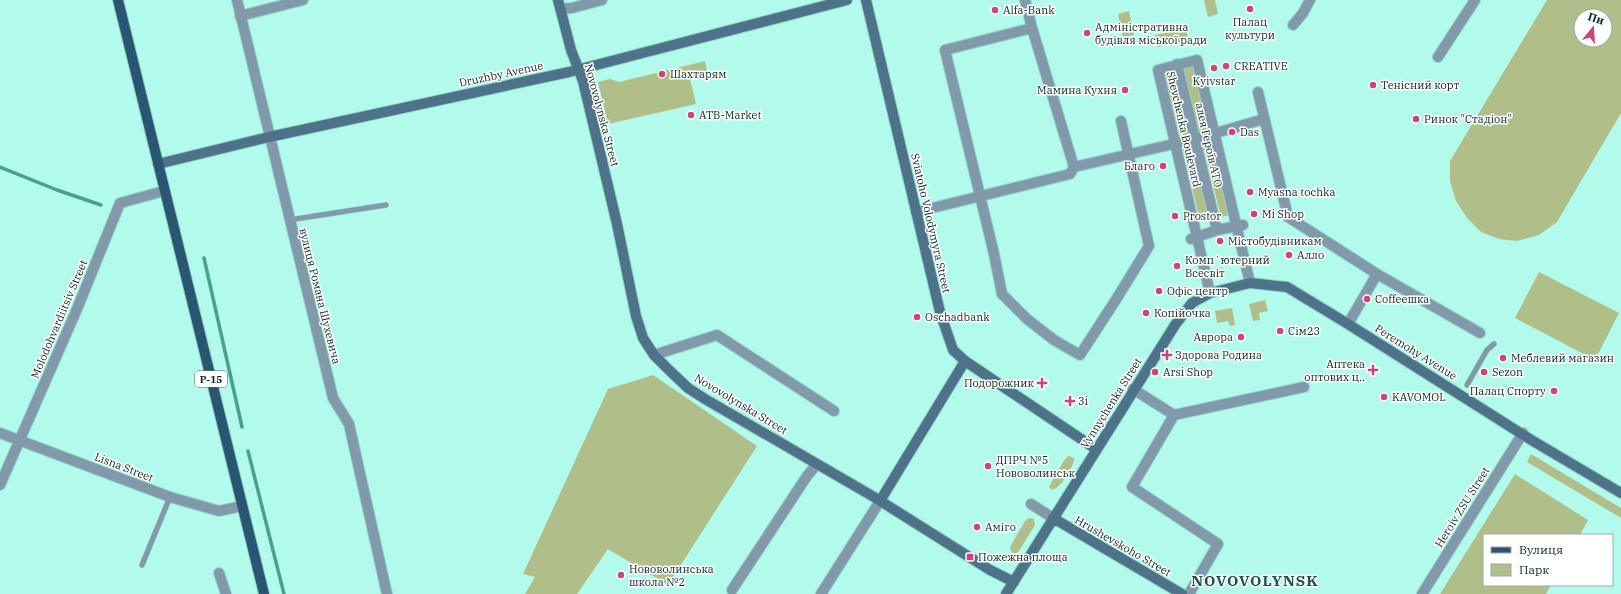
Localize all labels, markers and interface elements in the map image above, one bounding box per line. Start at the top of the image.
place label: Alfa-Bank [1003,3,1055,17]
marker: Палац культури [1245,4,1255,14]
marker: Alfa-Bank [990,5,1000,15]
north arrow [1573,8,1613,48]
text: Пн [1586,9,1607,28]
place label: Палац культури [1225,15,1275,42]
place label: Адміністративна будівля міської ради [1095,20,1207,47]
marker: Адміністративна будівля міської ради [1082,28,1092,38]
street label: Druzhby Avenue [458,58,544,90]
place label: CREATIVE [1234,59,1288,73]
marker: CREATIVE [1221,61,1231,71]
street label: Novovolynska Street [582,62,622,168]
marker: Kyivstar [1209,63,1219,73]
place label: Шахтарям [670,67,726,81]
marker: Шахтарям [657,69,667,79]
street label: Shevchenka Boulevard [1164,70,1204,189]
place label: Kyivstar [1193,74,1236,88]
place label: Тенісний корт [1381,78,1460,92]
marker: Тенісний корт [1368,80,1378,90]
place label: Мамина Кухня [1037,83,1117,97]
marker: Мамина Кухня [1120,85,1130,95]
street label: алея Героїв АТО [1192,101,1226,189]
place label: ATB-Market [699,108,761,122]
marker: ATB-Market [686,110,696,120]
place label: Ринок "Стадіон" [1424,112,1512,126]
marker: Ринок "Стадіон" [1411,114,1421,124]
place label: Das [1240,125,1259,139]
marker: Das [1227,127,1237,137]
street label: Sviatoho Volodymyra Street [908,152,954,294]
place label: Благо [1124,159,1155,173]
marker: Благо [1158,161,1168,171]
place label: Myasna tochka [1258,185,1335,199]
marker: Myasna tochka [1245,187,1255,197]
place label: Mi Shop [1262,207,1304,221]
place label: Prostor [1183,209,1221,223]
marker: Mi Shop [1249,209,1259,219]
marker: Prostor [1170,211,1180,221]
street label: вулиця Романа Шухевича [296,226,344,366]
place label: Містобудівникам [1228,234,1322,248]
marker: Містобудівникам [1215,236,1225,246]
place label: Алло [1297,248,1324,262]
marker: Алло [1284,250,1294,260]
place label: Компʼютерний Всесвіт [1185,253,1270,280]
street label: Molodohvardiitsiv Street [28,258,90,380]
marker: Компʼютерний Всесвіт [1172,261,1182,271]
place label: Офіс центр [1167,284,1228,298]
marker: Офіс центр [1154,286,1164,296]
place label: Coffeeшка [1375,292,1429,306]
marker: Coffeeшка [1362,294,1372,304]
place label: Копійочка [1154,306,1211,320]
marker: Копійочка [1141,308,1151,318]
place label: Oschadbank [925,310,990,324]
marker: Oschadbank [912,312,922,322]
street label: Peremohy Avenue [1373,321,1460,383]
place label: Сім23 [1288,324,1320,338]
marker: Сім23 [1275,326,1285,336]
place label: Аврора [1193,330,1233,344]
marker: Аврора [1236,332,1246,342]
place label: Здорова Родина [1175,348,1262,362]
marker: Здорова Родина [1162,350,1172,360]
place label: Меблевий магазин [1511,351,1614,365]
marker: Меблевий магазин [1498,353,1508,363]
street label: Vynnychenka Street [1077,355,1145,451]
place label: Аптека оптових ц‥ [1304,357,1365,384]
place label: Arsi Shop [1163,365,1213,379]
marker: Аптека оптових ц‥ [1368,365,1378,375]
place label: Sezon [1492,365,1523,379]
marker: Arsi Shop [1150,367,1160,377]
marker: Sezon [1479,367,1489,377]
road number: Р-15 [195,371,227,387]
street label: Novovolynska Street [692,371,790,437]
place label: Подорожник [964,376,1035,390]
marker: Подорожник [1037,378,1047,388]
place label: Палац Спорту [1470,384,1546,398]
marker: Палац Спорту [1549,386,1559,396]
place label: KAVOMOL [1392,390,1446,404]
marker: KAVOMOL [1379,392,1389,402]
place label: 3i [1078,394,1089,408]
marker: 3i [1065,396,1075,406]
street label: Lisna Street [93,449,155,485]
place label: ДПРЧ №5 Нововолинськ [996,453,1075,480]
marker: ДПРЧ №5 Нововолинськ [983,461,993,471]
street label: Heroiv ZSU Street [1432,464,1493,550]
street label: Hrushevskoho Street [1072,513,1174,579]
place label: Аміго [985,520,1016,534]
marker: Аміго [972,522,982,532]
legend [1483,534,1613,586]
text: Вулиця [1519,542,1563,557]
place label: Пожежна площа [978,550,1068,564]
marker: Пожежна площа [965,552,975,562]
place label: Нововолинська школа №2 [629,562,714,589]
text: Парк [1519,562,1549,577]
marker: Нововолинська школа №2 [616,570,626,580]
district label: NOVOVOLYNSK [1191,571,1319,590]

